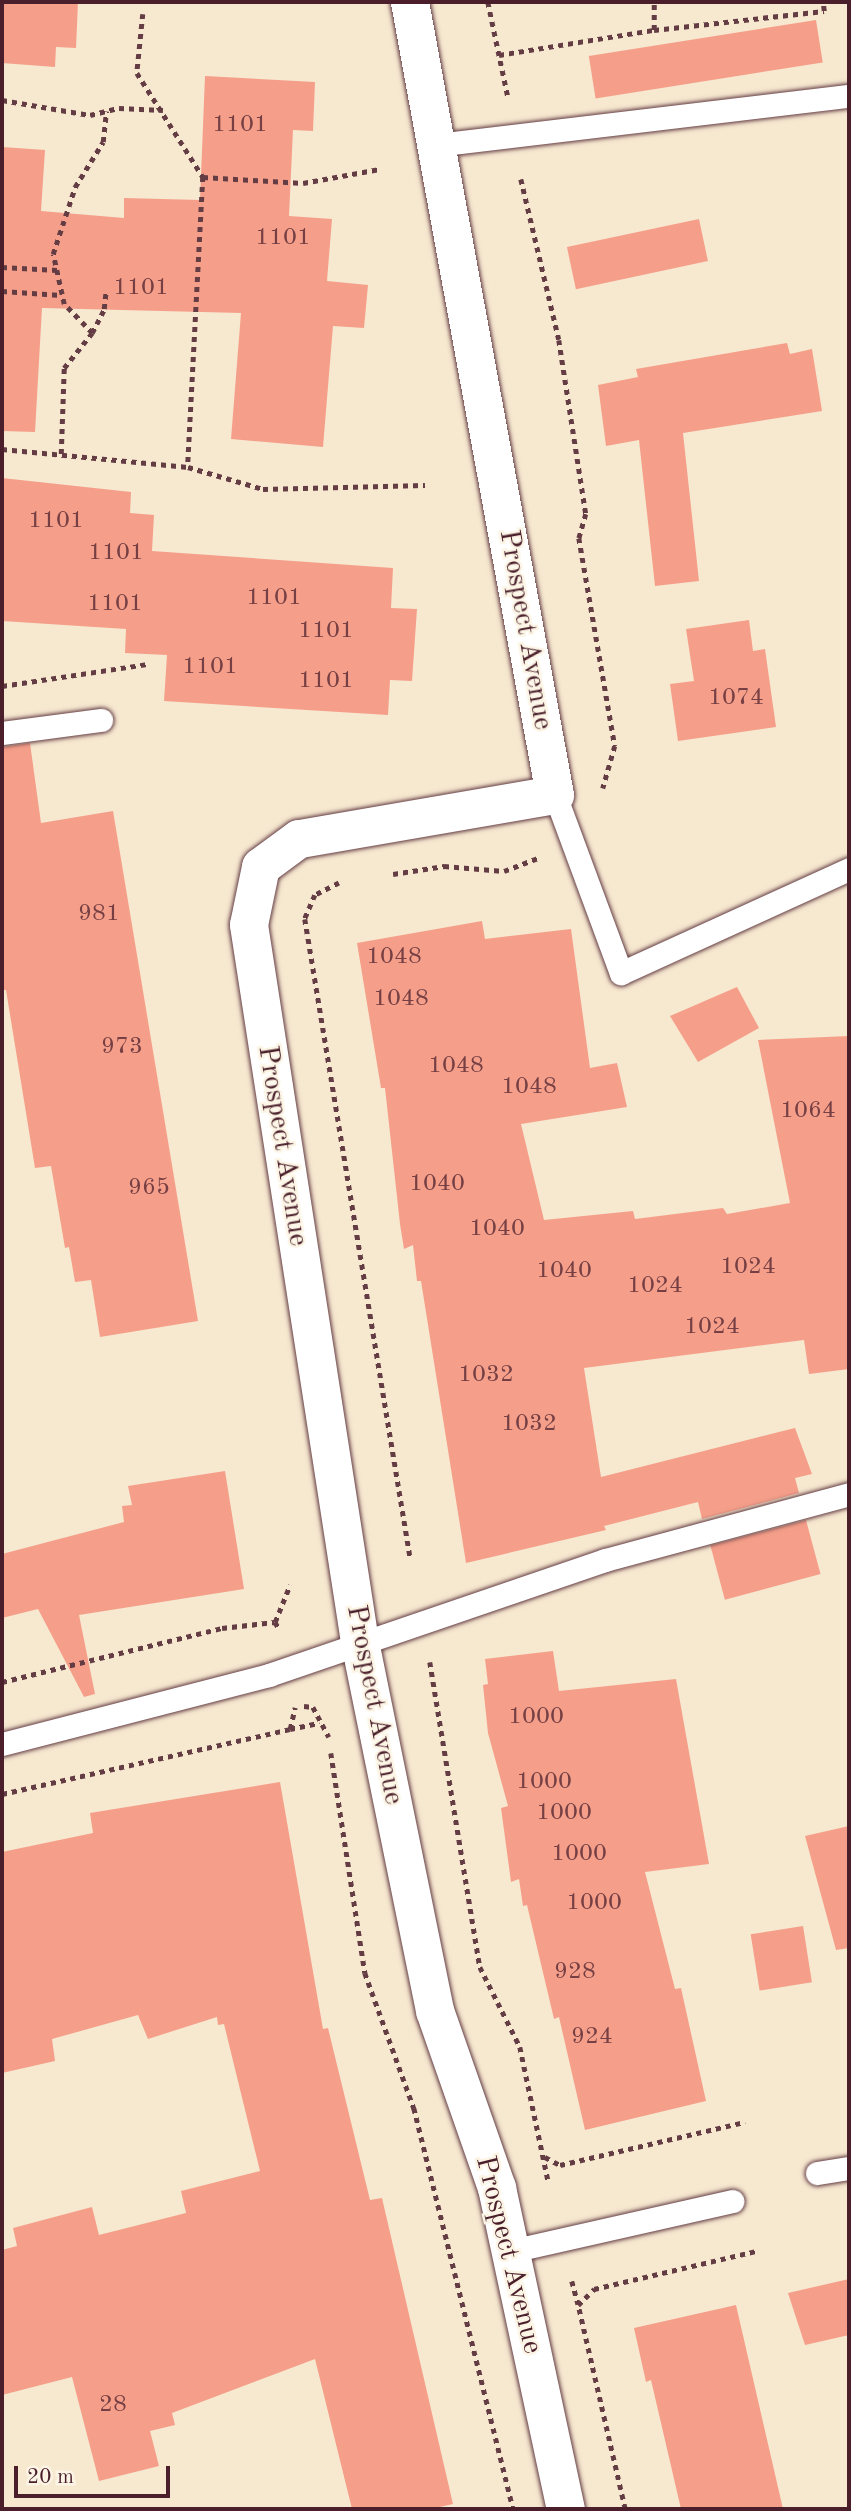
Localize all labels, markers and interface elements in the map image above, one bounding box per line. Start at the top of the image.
house number: 1101 [212,112,268,140]
house number: 1101 [255,225,311,253]
house number: 1101 [113,275,169,303]
house number: 1101 [28,508,84,536]
street label: Prospect Avenue [491,527,559,733]
house number: 1101 [88,540,144,568]
house number: 1101 [246,585,302,613]
house number: 1101 [87,591,143,619]
house number: 1101 [298,618,354,646]
house number: 1101 [182,654,238,682]
house number: 1101 [298,668,354,696]
house number: 1074 [708,685,764,713]
house number: 981 [78,901,120,929]
house number: 1048 [366,944,422,972]
house number: 1048 [373,986,429,1014]
house number: 973 [101,1034,143,1062]
street label: Prospect Avenue [250,1043,314,1249]
house number: 1048 [428,1053,484,1081]
house number: 1048 [501,1074,557,1102]
house number: 1064 [780,1098,836,1126]
house number: 1040 [409,1171,465,1199]
house number: 965 [128,1175,170,1203]
house number: 1040 [469,1216,525,1244]
house number: 1024 [720,1254,776,1282]
house number: 1040 [536,1258,592,1286]
house number: 1024 [627,1273,683,1301]
house number: 1024 [684,1314,740,1342]
house number: 1032 [458,1362,514,1390]
house number: 1032 [501,1411,557,1439]
street label: Prospect Avenue [338,1602,410,1808]
house number: 1000 [508,1704,564,1732]
house number: 1000 [516,1769,572,1797]
house number: 1000 [536,1800,592,1828]
house number: 1000 [551,1841,607,1869]
house number: 1000 [566,1890,622,1918]
house number: 928 [554,1959,596,1987]
house number: 924 [571,2024,613,2052]
street label: Prospect Avenue [467,2153,549,2357]
house number: 28 [99,2392,127,2420]
scale bar [18,2452,173,2496]
text: 20 m [27,2467,74,2488]

